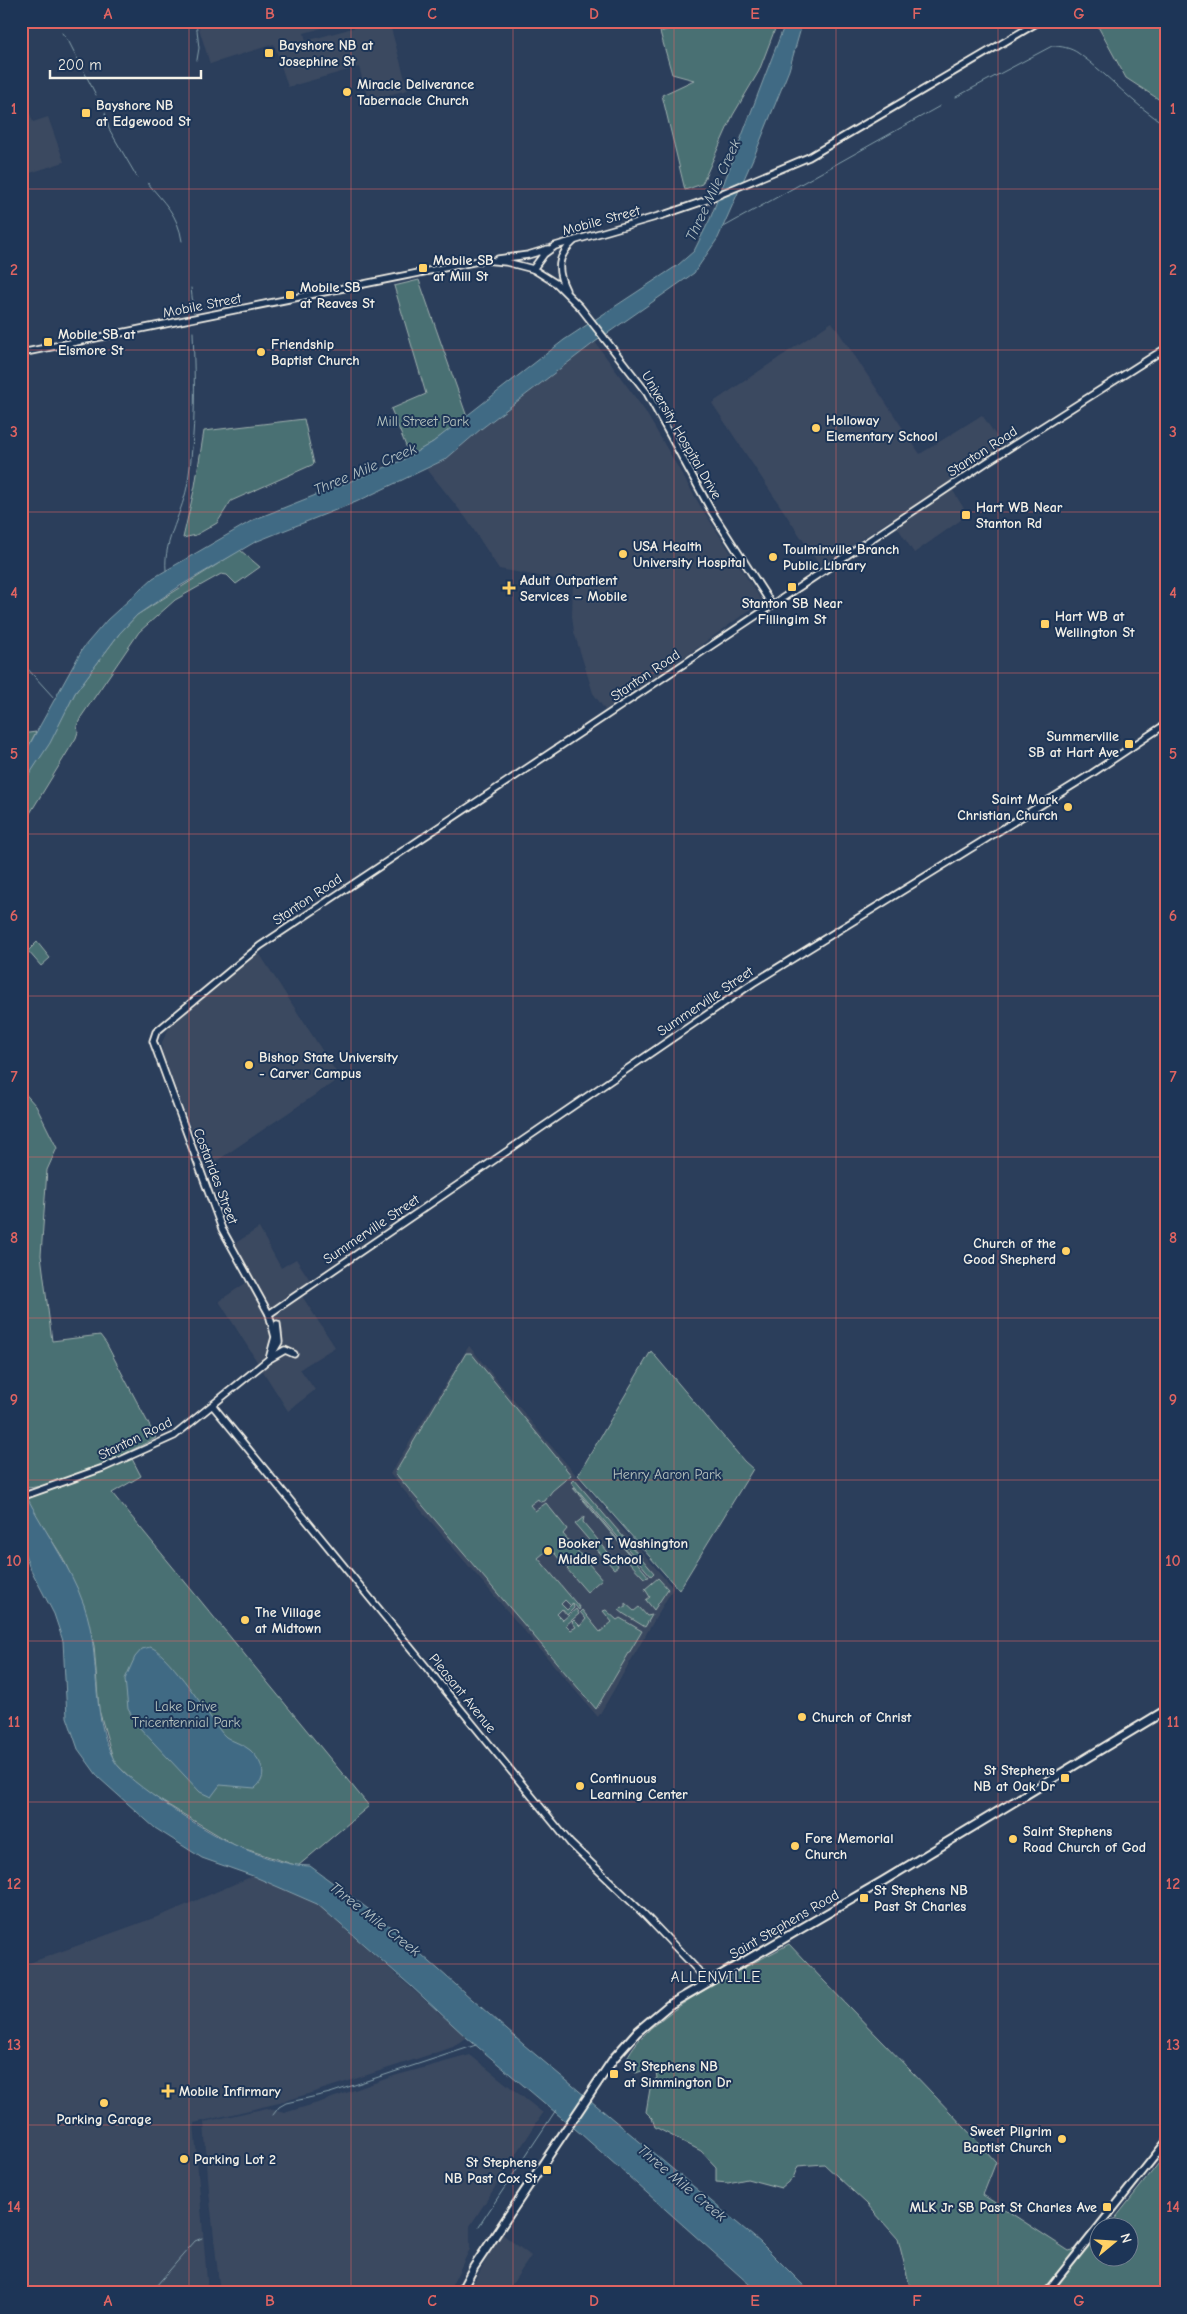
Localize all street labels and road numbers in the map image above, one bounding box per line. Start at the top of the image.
street label: Mobile Street [560,202,643,239]
street label: Mobile Street [161,289,244,321]
street label: University Hospital Drive [638,368,725,502]
street label: Stanton Road [944,423,1020,480]
street label: Stanton Road [607,646,683,705]
street label: Stanton Road [269,870,345,929]
street label: Summerville Street [654,962,757,1040]
street label: Costarides Street [189,1126,242,1227]
street label: Summerville Street [320,1190,423,1268]
street label: Stanton Road [96,1413,175,1464]
street label: Pleasant Avenue [425,1650,500,1736]
street label: Saint Stephens Road [727,1886,842,1963]

